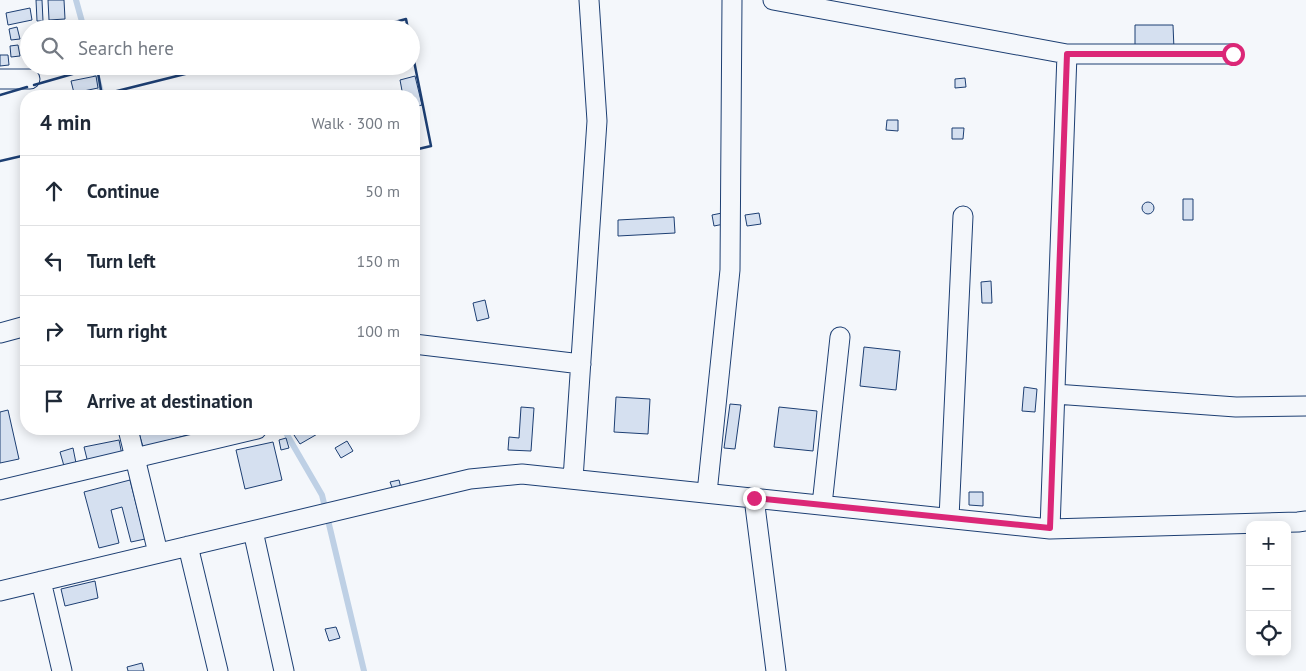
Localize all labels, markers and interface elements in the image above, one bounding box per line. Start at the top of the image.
search box [20,20,420,75]
icon: search [38,34,66,62]
text: Search here [78,36,174,60]
route start [1222,43,1245,66]
text: 4 min [40,109,91,136]
text: Walk · 300 m [311,113,400,133]
icon: ahead [40,177,68,205]
text: Continue [87,179,159,203]
text: 50 m [365,181,400,201]
icon: left [40,247,68,275]
text: Turn left [87,249,156,273]
text: 150 m [357,251,400,271]
icon: right [40,317,68,345]
text: Turn right [87,319,167,343]
text: 100 m [357,321,400,341]
icon: arrive [40,387,68,415]
text: Arrive at destination [87,389,253,413]
route end [743,487,766,510]
map controls [1246,521,1291,656]
button: + [1246,521,1291,566]
button: − [1246,566,1291,611]
button: locate [1246,611,1291,656]

